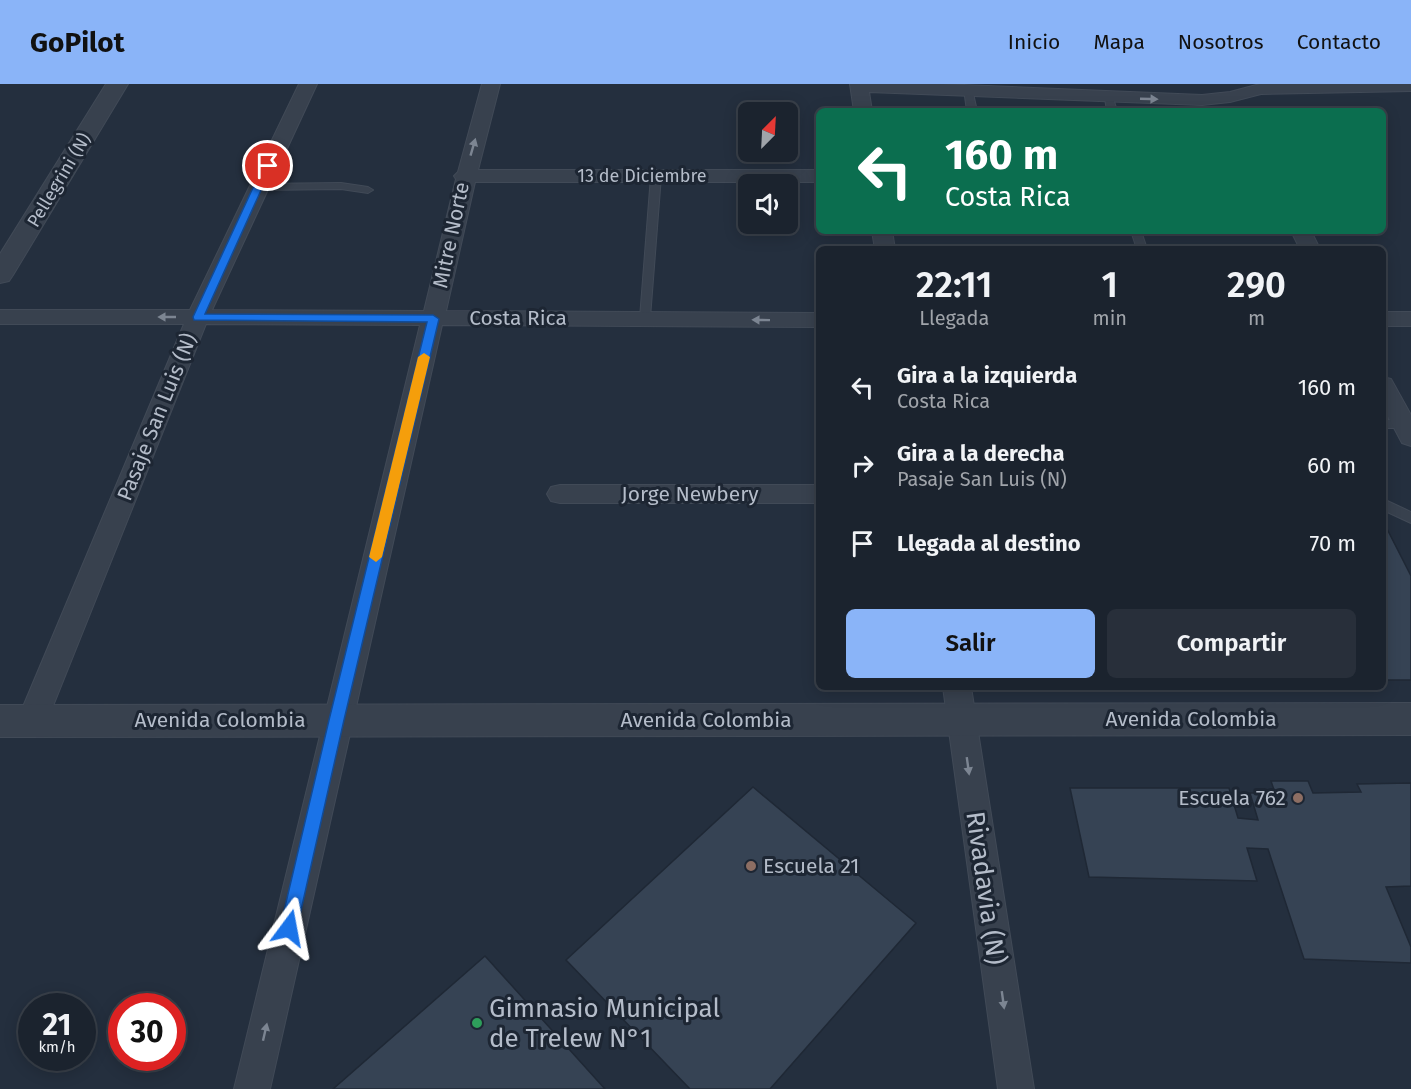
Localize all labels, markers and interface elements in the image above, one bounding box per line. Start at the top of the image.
text: GoPilot [30,26,124,59]
text: Inicio [1008,29,1060,55]
text: Mapa [1093,29,1145,55]
text: Nosotros [1178,29,1264,55]
text: Contacto [1297,29,1381,55]
one-way arrow [1139,94,1158,103]
north arrow [738,102,798,162]
map controls [738,102,798,234]
street label: Pellegrini (N) [22,129,96,231]
text: 160 m [945,130,1058,180]
icon: left [846,132,924,210]
one-way arrow [468,138,478,156]
pin [242,140,293,191]
icon: arrive [251,149,284,182]
street label: 13 de Diciembre [577,165,707,187]
button: sound [738,174,798,234]
street label: Mitre Norte [427,180,475,290]
text: Costa Rica [945,181,1071,213]
text: 22:11 [916,263,993,307]
text: 1 [1102,263,1118,307]
text: 290 [1227,263,1286,307]
street label: Costa Rica [469,305,567,331]
text: Llegada [919,306,989,330]
text: min [1093,306,1127,330]
text: m [1248,306,1265,330]
one-way arrow [157,312,176,322]
one-way arrow [751,315,770,324]
street label: Pasaje San Luis (N) [112,329,202,505]
text: Gira a la izquierda [897,362,1077,389]
icon: left [846,371,879,404]
text: 160 m [1298,374,1356,401]
text: Costa Rica [897,389,990,413]
text: Gira a la derecha [897,440,1065,467]
icon: right [846,449,879,482]
text: 60 m [1307,452,1356,479]
text: Pasaje San Luis (N) [897,467,1067,491]
street label: Jorge Newbery [621,481,759,507]
icon: arrive [846,527,879,560]
text: Llegada al destino [897,530,1081,557]
text: 70 m [1310,530,1356,557]
button: Salir [846,609,1095,678]
button: Compartir [1107,609,1356,678]
street label: Avenida Colombia [1105,706,1277,732]
street label: Avenida Colombia [134,707,306,733]
street label: Avenida Colombia [620,707,792,733]
one-way arrow [964,756,973,775]
place label: Escuela 762 [1178,785,1286,811]
marker: Escuela 762 [1291,791,1305,805]
street label: Rivadavia (N) [959,809,1012,967]
place label: Escuela 21 [763,853,859,879]
marker: Escuela 21 [744,859,758,873]
position arrow [257,896,321,960]
one-way arrow [998,991,1007,1010]
speed limit sign: 30 [108,993,186,1071]
place label: Gimnasio Municipal de Trelew N°1 [489,993,720,1054]
text: 21 [43,1007,71,1043]
marker: Gimnasio Municipal de Trelew N°1 [470,1016,484,1030]
one-way arrow [261,1022,270,1041]
text: km/h [38,1038,76,1056]

